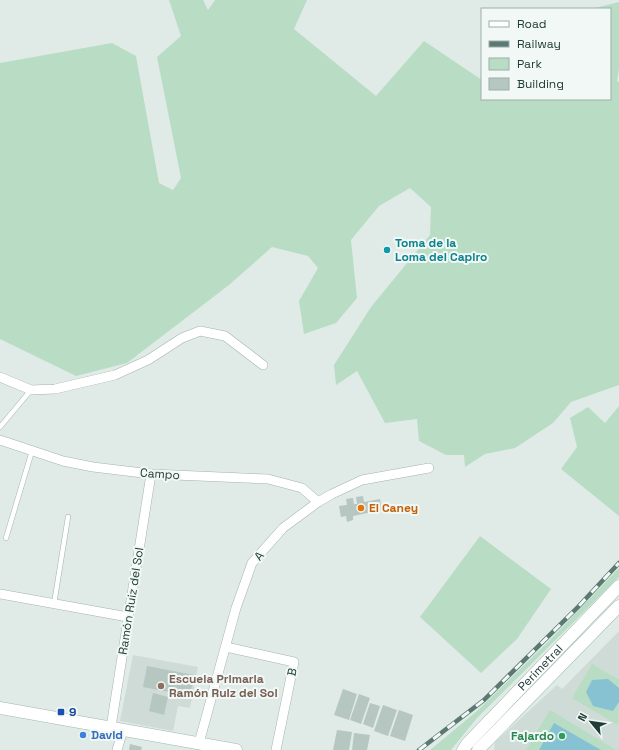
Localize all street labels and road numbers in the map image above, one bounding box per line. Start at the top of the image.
street label: Campo [139,465,181,483]
street label: Ramón Ruiz del Sol [115,546,147,656]
street label: A [250,548,268,564]
street label: Perimetral [514,641,566,694]
street label: B [283,667,301,677]

